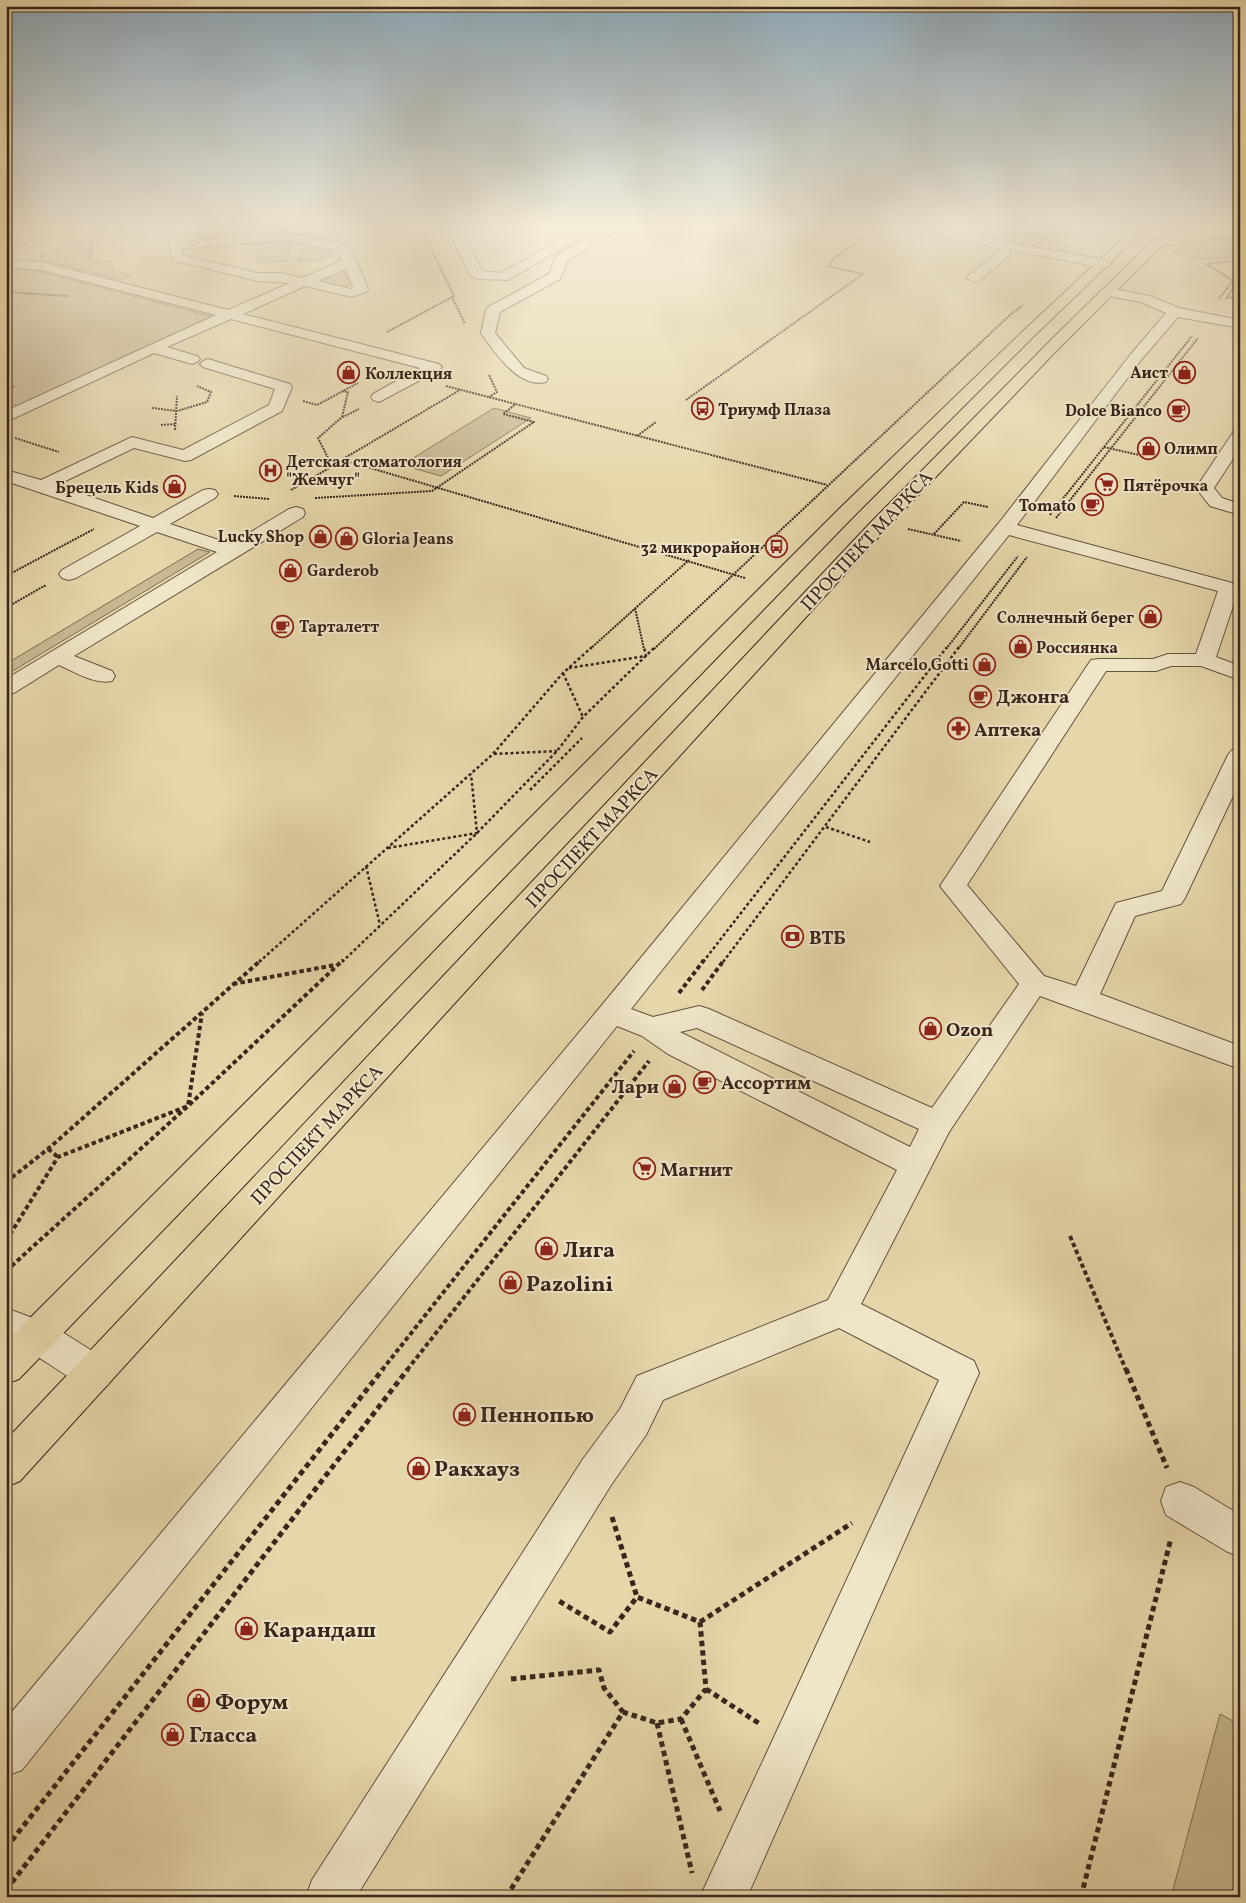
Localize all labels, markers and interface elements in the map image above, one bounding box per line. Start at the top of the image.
shop icon: Аист [1172,360,1196,384]
shop icon: Коллекция [337,361,361,385]
place label: Аист [1130,363,1168,385]
place label: Коллекция [365,364,452,386]
bus stop icon: Триумф Плаза [690,397,714,421]
cafe icon: Dolce Bianco [1166,398,1190,422]
place label: Триумф Плаза [718,400,831,422]
place label: Dolce Bianco [1065,401,1162,423]
shop icon: Олимп [1136,436,1160,460]
place label: Олимп [1164,439,1218,461]
place label: Детская стоматология "Жемчуг" [286,452,462,492]
hospital icon: Детская стоматология "Жемчуг" [258,458,282,482]
street label: ПРОСПЕКТ МАРКСА [795,465,940,617]
supermarket icon: Пятёрочка [1095,473,1119,497]
shop icon: Брецель Kids [163,475,187,499]
place label: Пятёрочка [1123,476,1208,498]
place label: Брецель Kids [55,478,159,500]
cafe icon: Tomato [1080,493,1104,517]
place label: Tomato [1019,496,1076,518]
shop icon: Lucky Shop [308,524,332,548]
shop icon: Gloria Jeans [334,526,358,550]
place label: Lucky Shop [218,527,304,549]
place label: Gloria Jeans [362,529,454,551]
bus stop icon: 32 микрорайон [764,535,788,559]
place label: 32 микрорайон [641,538,760,560]
shop icon: Garderob [279,558,303,582]
place label: Garderob [307,561,379,583]
shop icon: Солнечный берег [1138,605,1162,629]
place label: Солнечный берег [997,608,1134,630]
cafe icon: Тарталетт [271,614,295,638]
place label: Тарталетт [299,617,379,639]
shop icon: Россиянка [1008,635,1032,659]
place label: Россиянка [1036,638,1118,660]
shop icon: Marcelo Gotti [973,652,997,676]
place label: Marcelo Gotti [866,655,969,677]
cafe icon: Джонга [968,684,992,708]
place label: Джонга [996,685,1069,711]
pharmacy icon: Аптека [946,717,970,741]
place label: Аптека [974,718,1041,744]
street label: ПРОСПЕКТ МАРКСА [520,762,665,914]
bank icon: ВТБ [781,925,805,949]
place label: ВТБ [809,926,846,952]
shop icon: Ozon [918,1017,942,1041]
place label: Ozon [946,1018,993,1044]
street label: ПРОСПЕКТ МАРКСА [245,1059,390,1211]
cafe icon: Ассортим [693,1070,717,1094]
place label: Ассортим [721,1071,811,1097]
shop icon: Лари [663,1074,687,1098]
place label: Лари [611,1075,659,1101]
supermarket icon: Магнит [632,1157,656,1181]
place label: Магнит [660,1158,733,1184]
place label: Лига [563,1236,615,1267]
shop icon: Лига [535,1237,559,1261]
place label: Pazolini [526,1270,614,1301]
shop icon: Pazolini [498,1271,522,1295]
place label: Пеннопью [480,1401,594,1432]
shop icon: Пеннопью [452,1402,476,1426]
place label: Ракхауз [434,1455,520,1486]
shop icon: Ракхауз [406,1456,430,1480]
place label: Карандаш [263,1616,376,1647]
shop icon: Карандаш [235,1617,259,1641]
place label: Форум [215,1688,289,1719]
shop icon: Форум [187,1689,211,1713]
place label: Гласса [189,1721,257,1752]
shop icon: Гласса [161,1722,185,1746]

